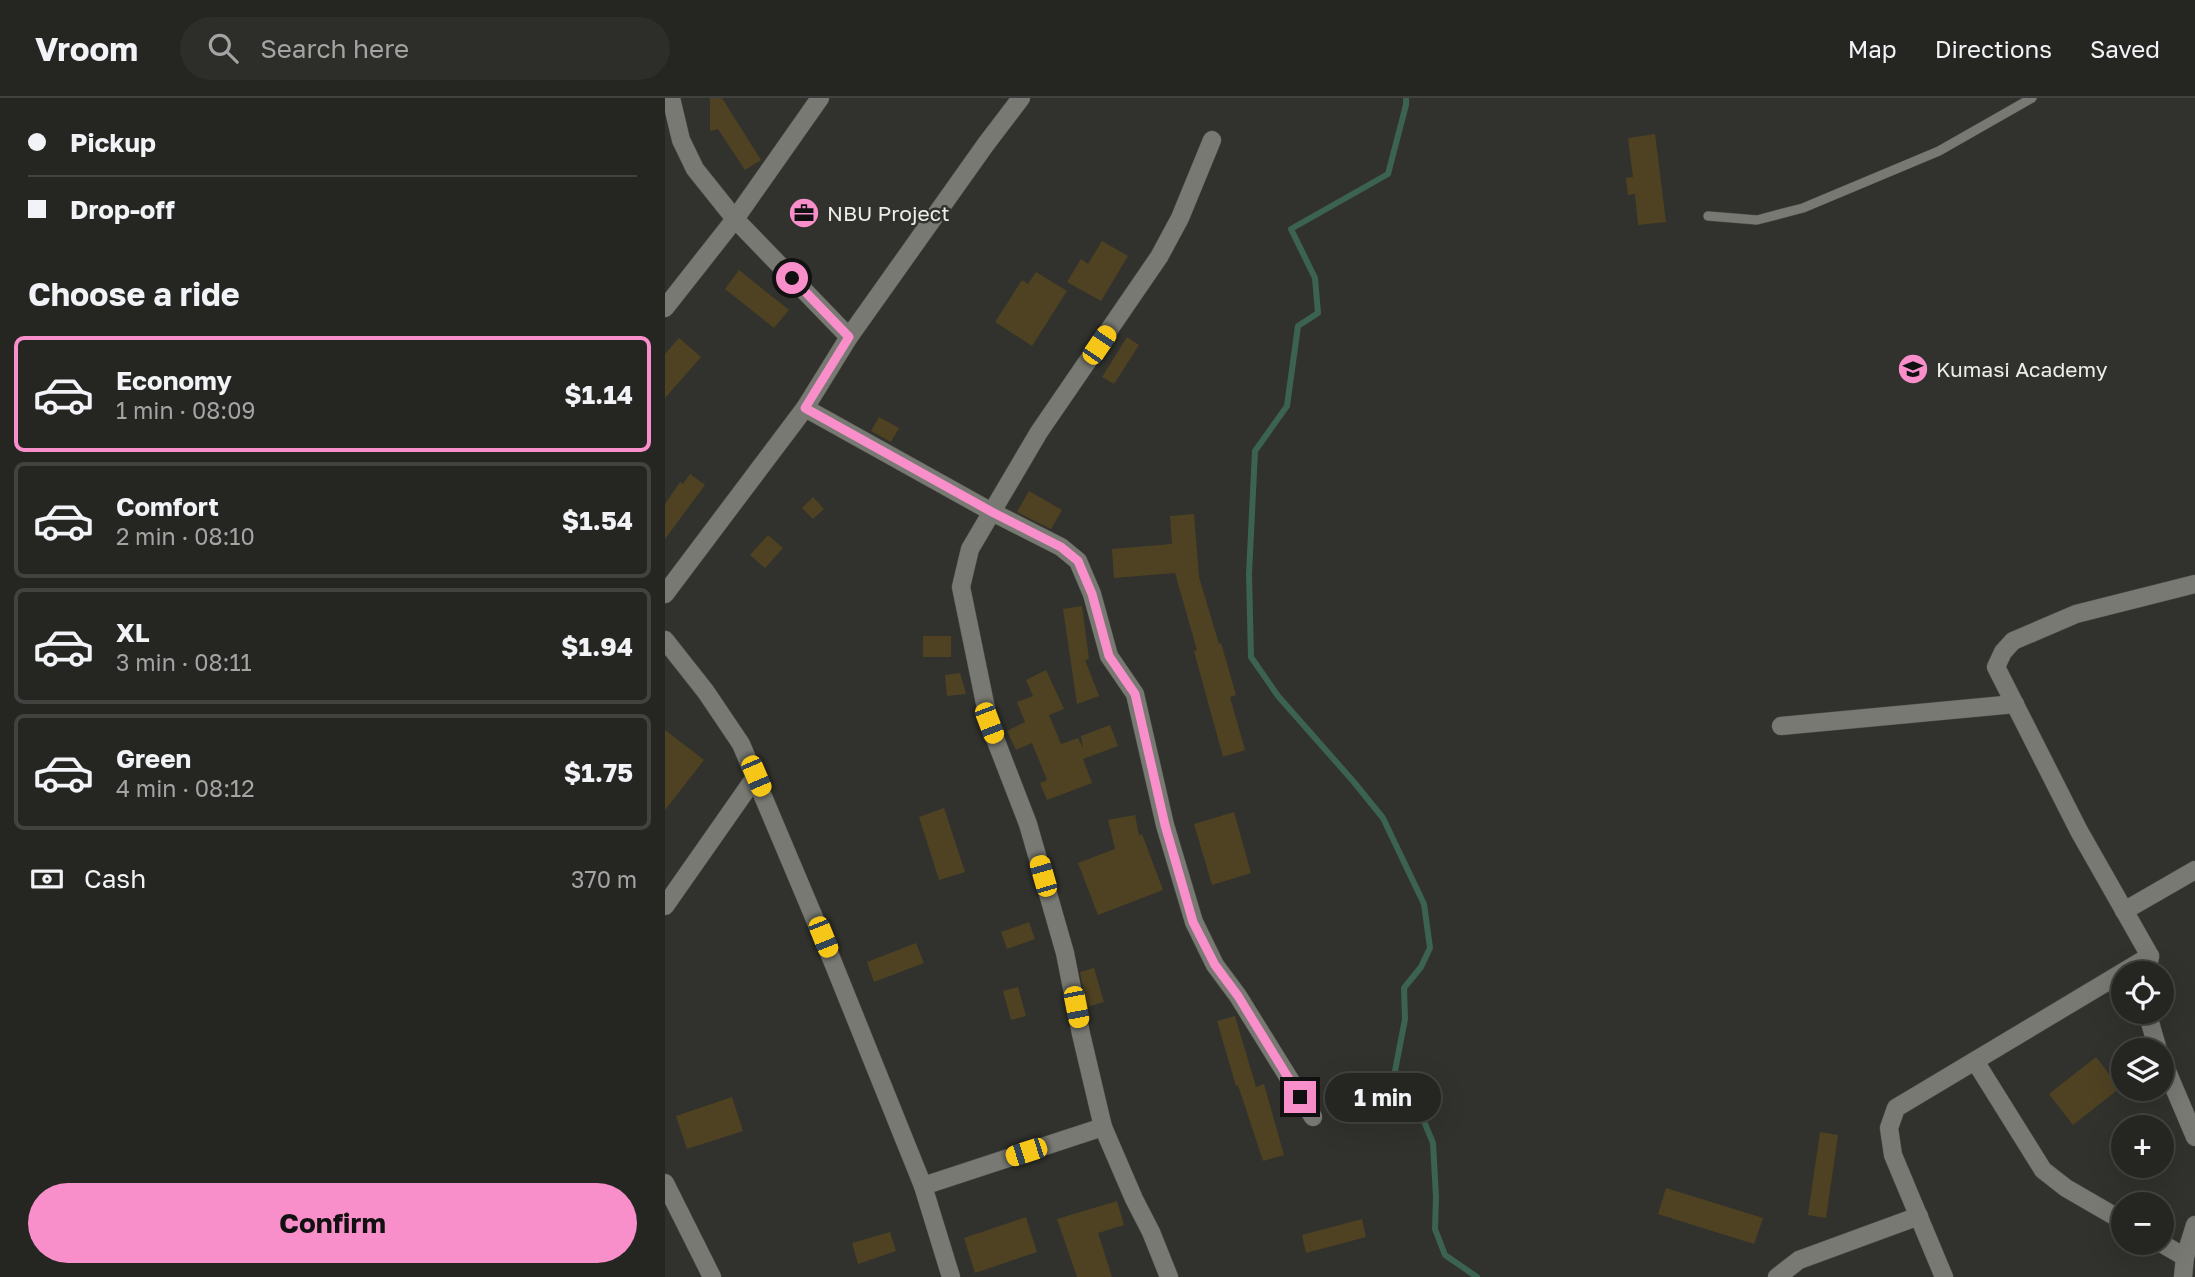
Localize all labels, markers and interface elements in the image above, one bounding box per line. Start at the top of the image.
search box [180,17,670,80]
text: Vroom [35,29,138,68]
icon: search [204,29,242,67]
text: Search here [260,33,409,64]
text: Map [1848,34,1897,63]
text: Directions [1935,34,2052,63]
text: Saved [2090,34,2160,63]
text: Pickup [70,127,156,158]
text: Drop-off [70,194,175,225]
office icon: NBU Project [787,196,821,230]
place label: NBU Project [827,200,950,226]
route start [776,262,808,294]
text: Choose a ride [28,275,240,313]
car [1079,322,1120,368]
school or university icon: Kumasi Academy [1896,352,1930,386]
place label: Kumasi Academy [1936,356,2108,382]
icon: car [32,363,95,426]
text: Economy [116,365,232,396]
text: $1.14 [564,379,633,410]
text: 1 min · 08:09 [116,396,255,424]
icon: car [32,489,95,552]
text: Comfort [116,491,219,522]
text: $1.54 [562,505,633,536]
text: 2 min · 08:10 [116,522,255,550]
icon: car [32,615,95,678]
text: XL [116,617,150,648]
text: $1.94 [561,631,633,662]
text: 3 min · 08:11 [116,648,252,676]
car [972,700,1007,746]
icon: car [32,741,95,804]
text: Green [116,743,191,774]
car [739,753,774,799]
text: $1.75 [564,757,633,788]
text: 4 min · 08:12 [116,774,255,802]
car [1028,853,1059,899]
icon: cash [28,860,66,898]
text: Cash [84,863,146,894]
text: 370 m [571,865,637,893]
car [806,914,841,960]
map controls [2111,961,2174,1255]
button: locate [2111,961,2174,1024]
car [1062,984,1091,1030]
button: layers [2111,1038,2174,1101]
callout: 1 min [1325,1072,1440,1122]
route end [1284,1081,1316,1113]
text: 1 min [1354,1083,1412,1111]
button: + [2111,1115,2174,1178]
car [1003,1136,1050,1168]
button: Confirm [28,1183,637,1263]
button: − [2111,1192,2174,1255]

